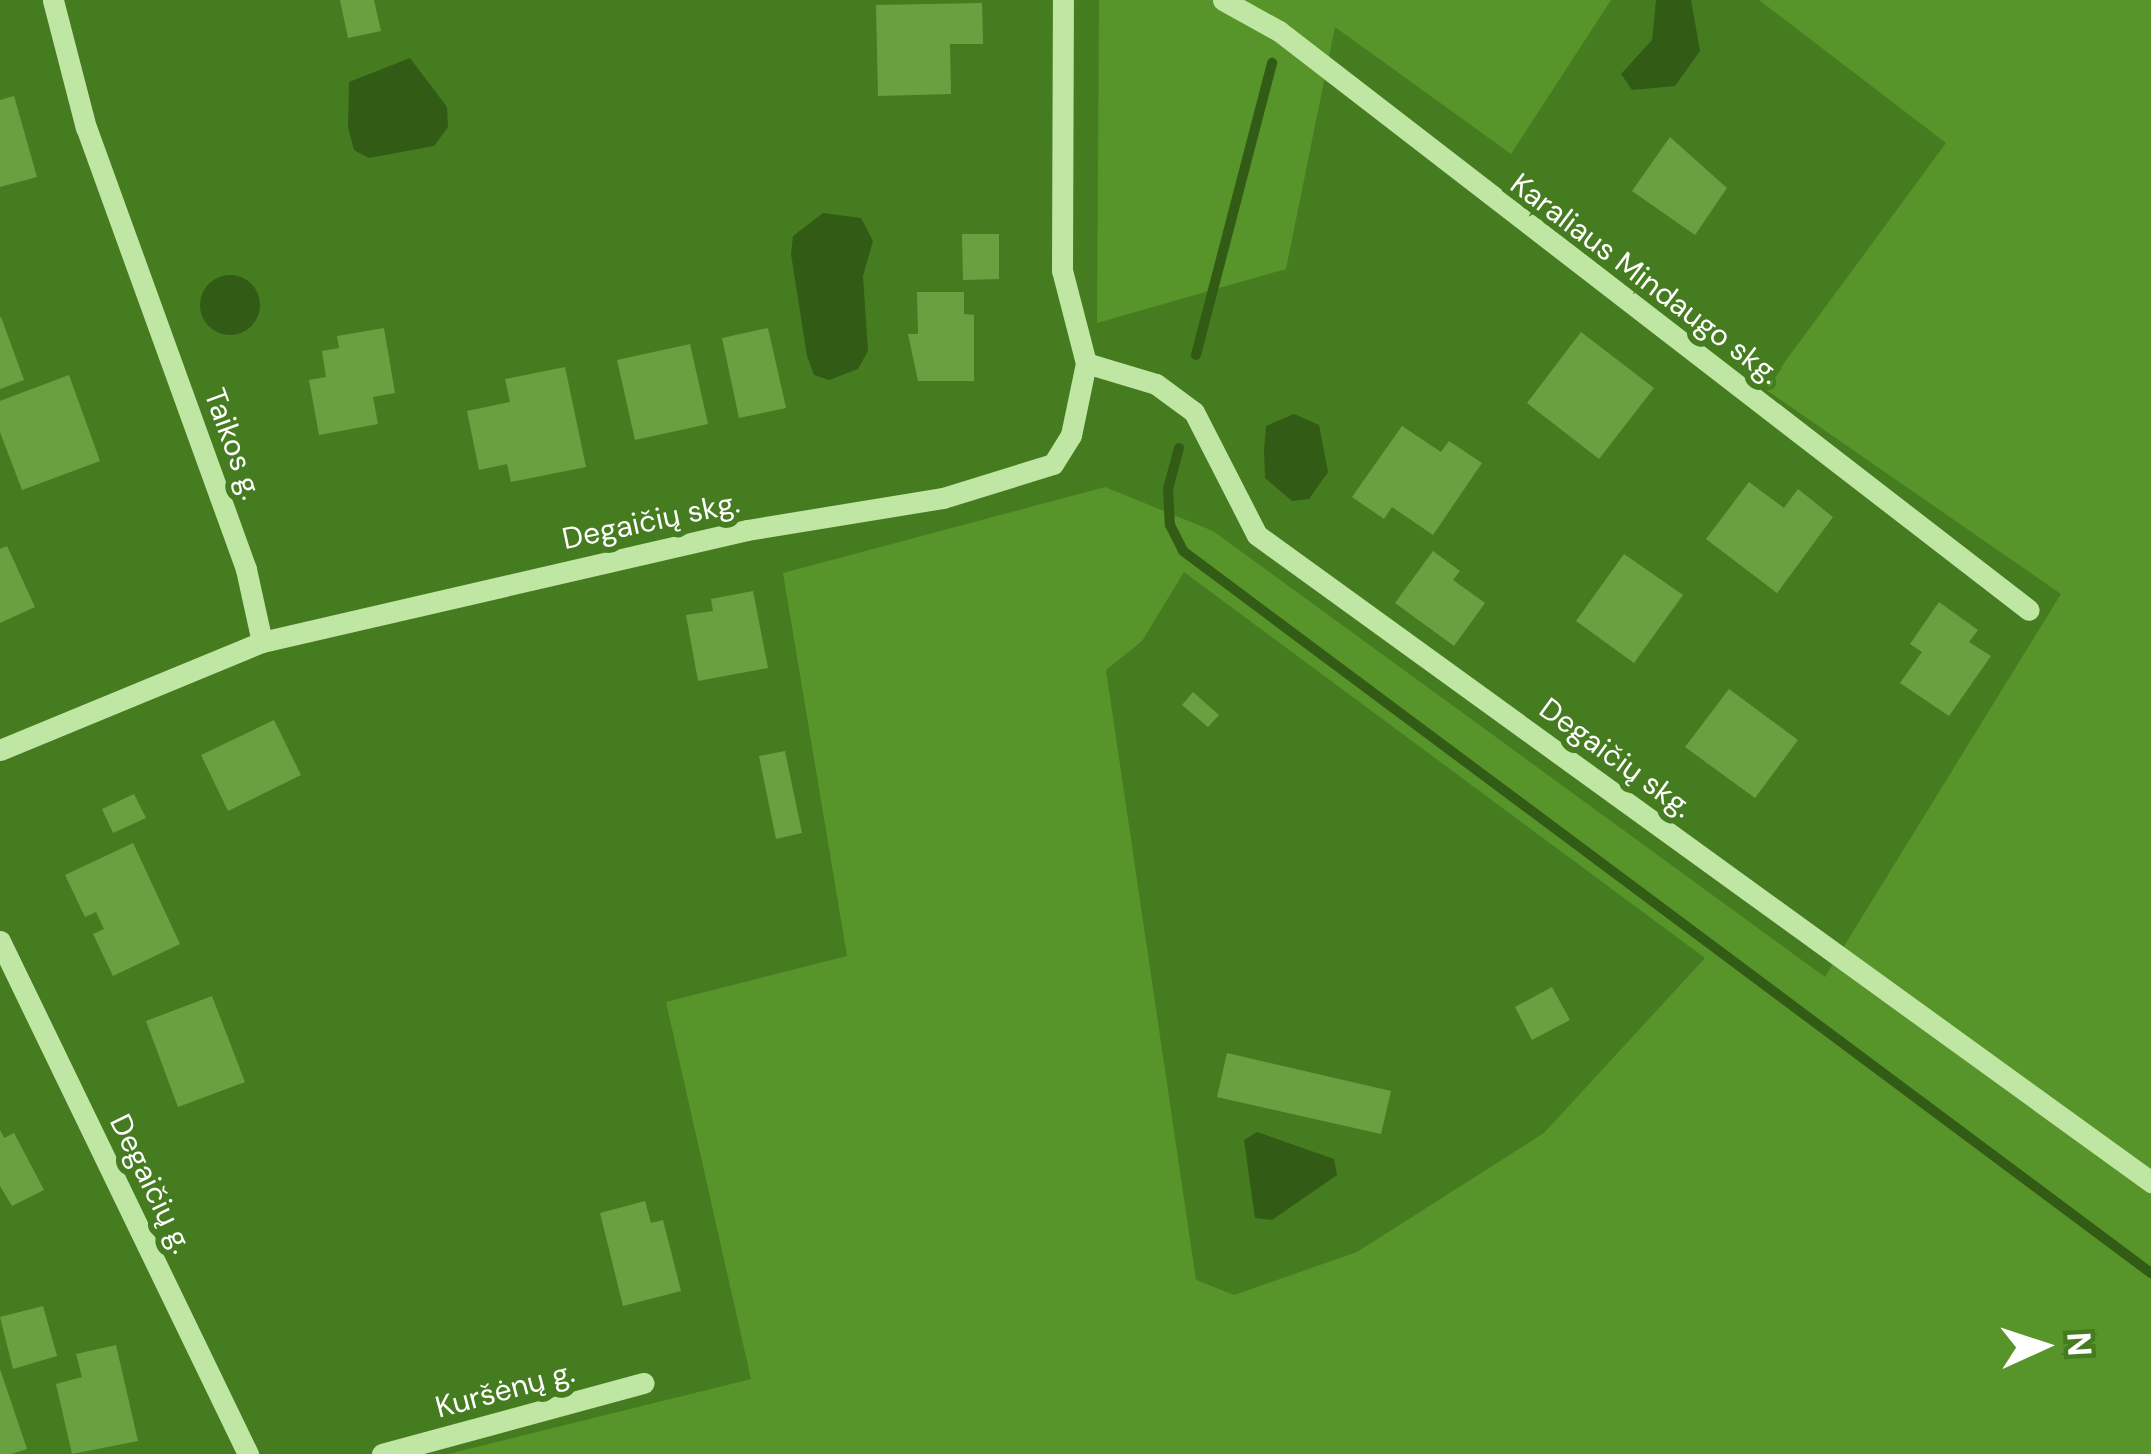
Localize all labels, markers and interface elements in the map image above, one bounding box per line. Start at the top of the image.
street label: Karaliaus Mindaugo skg. [1503,166,1787,392]
street label: Taikos g. [196,383,270,505]
street label: Degaičių skg. [559,485,743,557]
street label: Degaičių skg. [1533,690,1699,826]
street label: Degaičių g. [102,1109,200,1259]
north arrow [1983,1286,2103,1406]
text: N [2057,1331,2102,1357]
street label: Kuršėnų g. [432,1354,578,1426]

